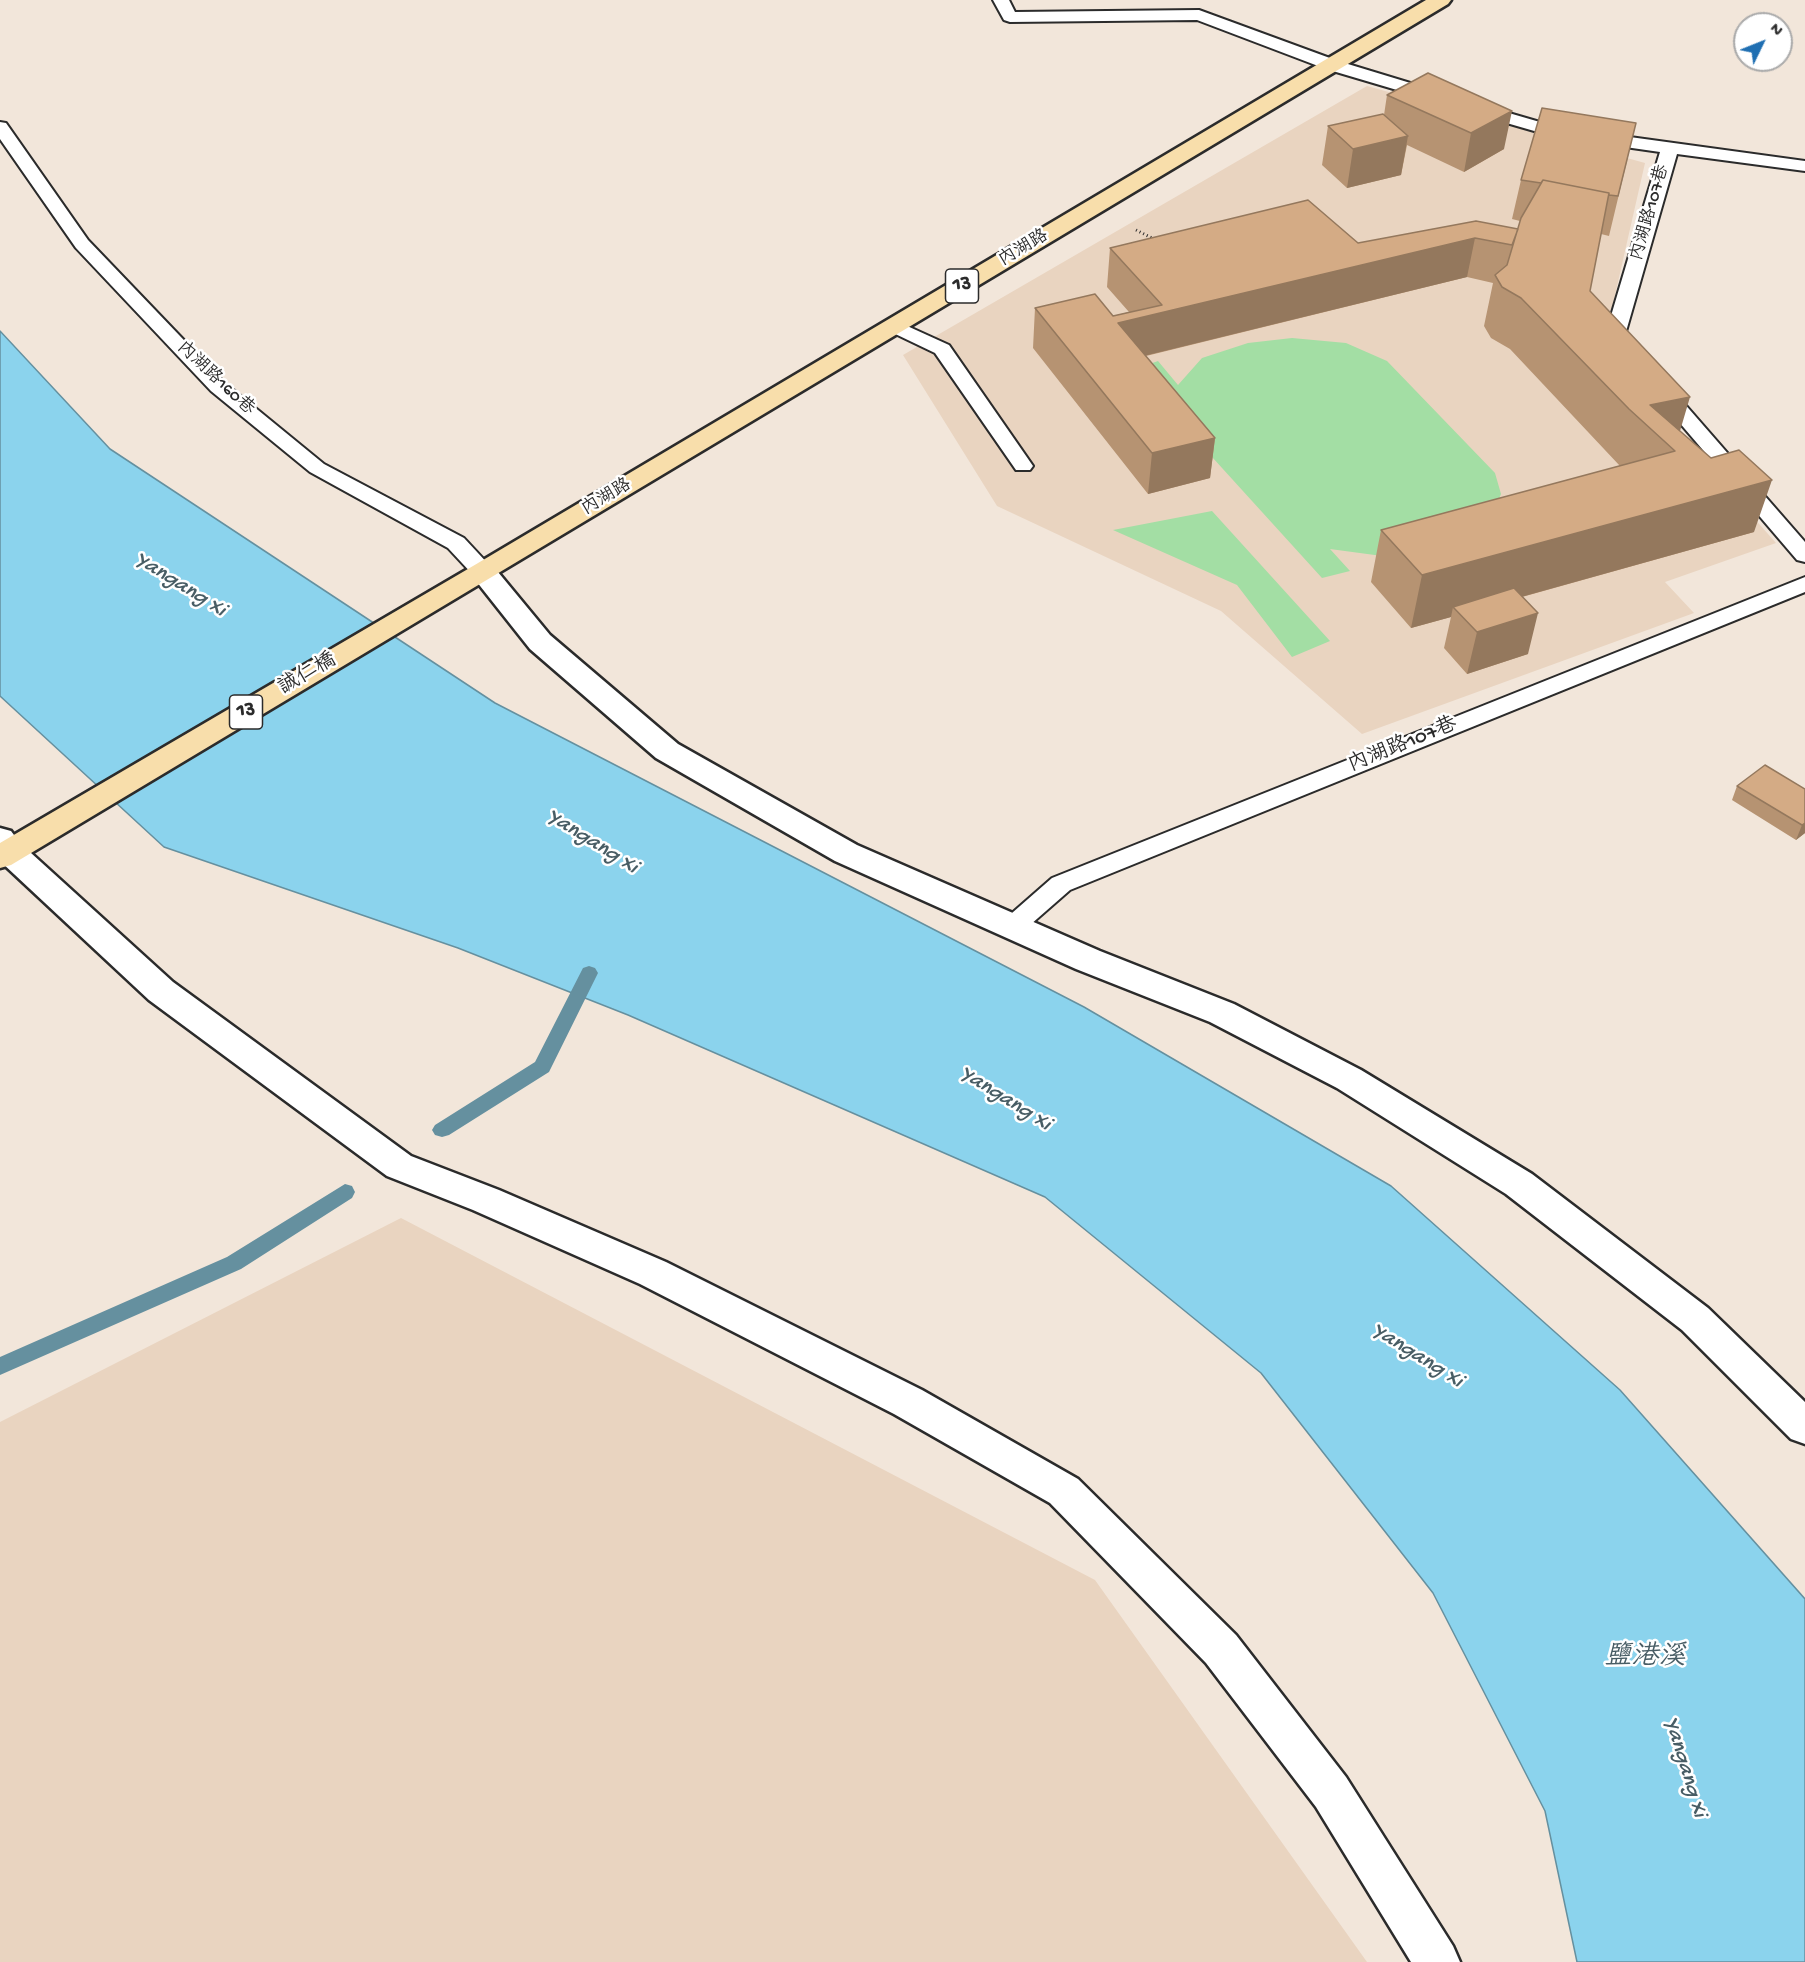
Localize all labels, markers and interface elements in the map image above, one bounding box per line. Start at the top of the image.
north arrow [1733,12,1793,72]
text: N [1765,20,1786,41]
street label: 內湖路107巷 [1627,163,1675,263]
street label: 內湖路 [995,226,1053,272]
road number: 13 [946,269,978,303]
street label: 內湖路160巷 [172,337,258,421]
street label: 內湖路 [578,475,636,521]
water label: Yangang Xi [130,548,230,624]
street label: 誠仁橋 [274,648,342,702]
road number: 13 [230,695,262,729]
street label: 內湖路107巷 [1345,713,1461,779]
water label: Yangang Xi [542,805,642,881]
water label: Yangang Xi [955,1062,1055,1138]
water label: Yangang Xi [1367,1319,1467,1395]
water label: 鹽港溪 [1605,1643,1685,1675]
water label: Yangang Xi [1656,1715,1712,1821]

